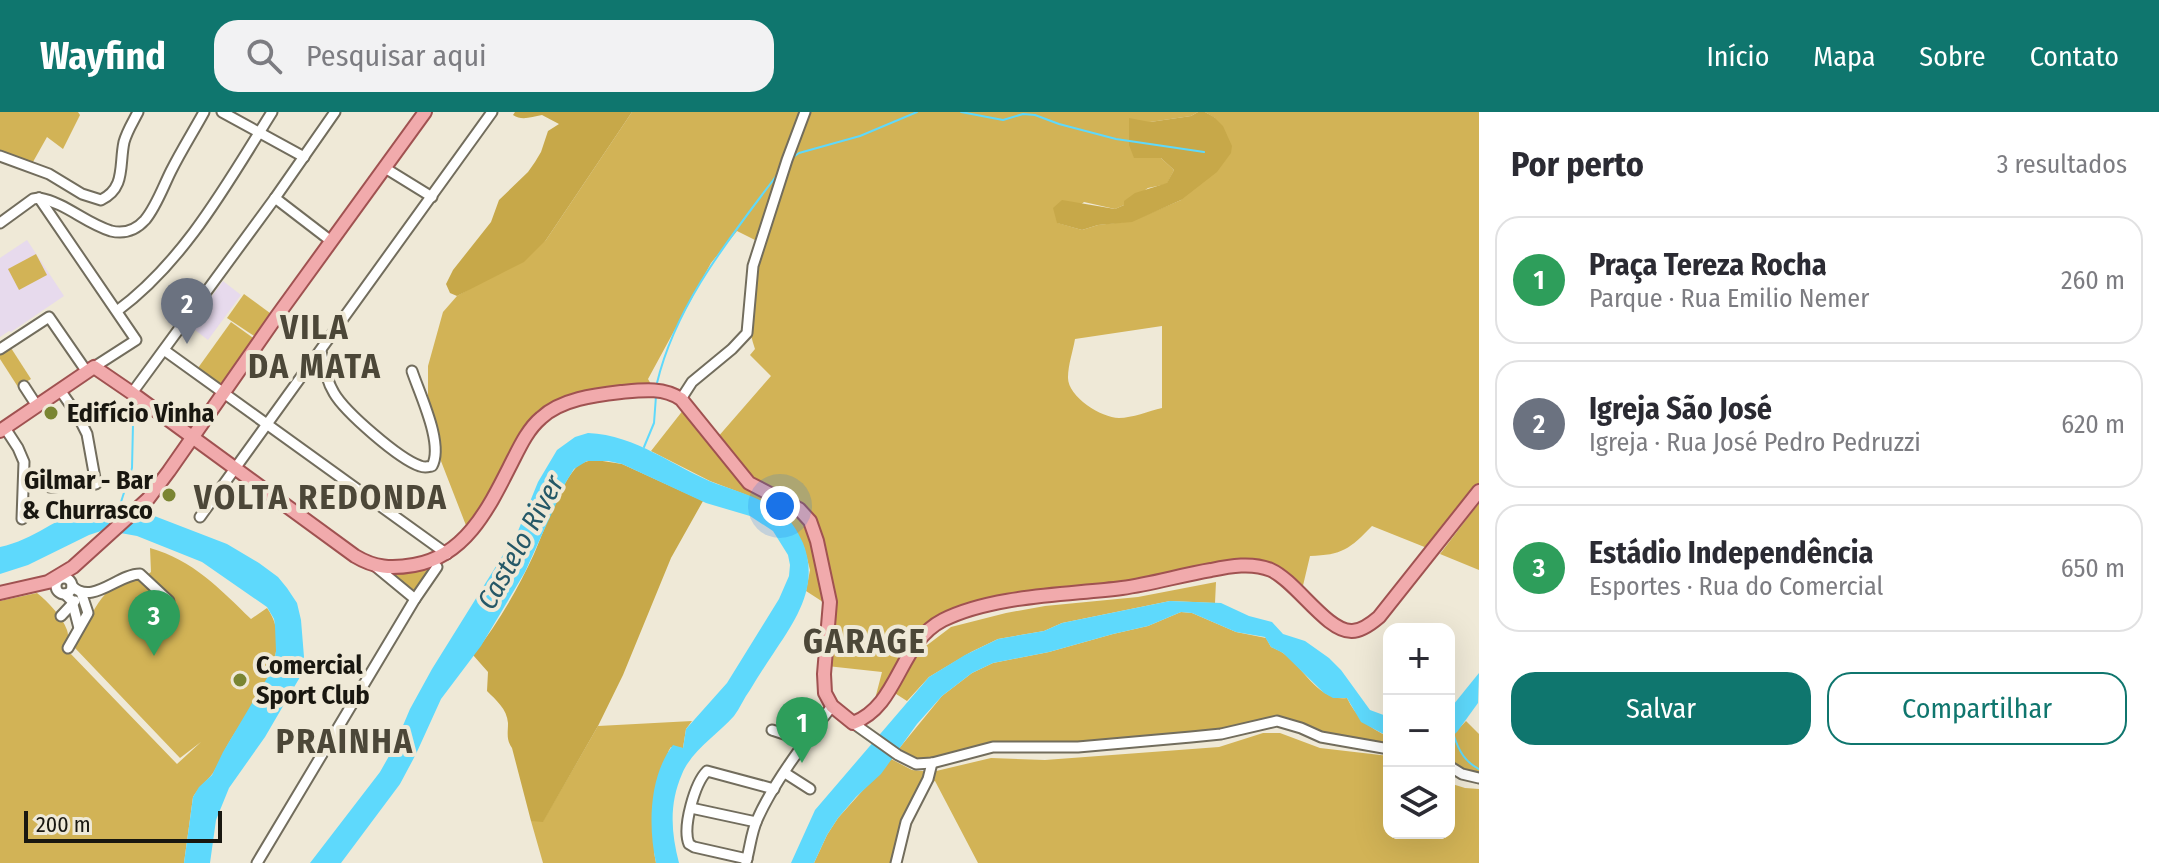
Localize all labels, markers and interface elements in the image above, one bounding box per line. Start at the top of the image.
search box [214,20,774,92]
text: Wayfind [40,33,166,79]
icon: search [242,34,286,78]
text: Pesquisar aqui [306,38,487,74]
text: Início [1706,40,1769,73]
text: Mapa [1813,40,1875,73]
text: Sobre [1919,40,1986,73]
text: Contato [2030,40,2119,73]
text: Por perto [1511,144,1644,185]
text: 3 resultados [1997,149,2127,180]
text: Praça Tereza Rocha [1589,247,1827,283]
text: 1 [1534,265,1545,296]
text: 260 m [2061,265,2125,296]
pin: 2 [161,278,213,344]
text: Parque · Rua Emilio Nemer [1589,283,1869,314]
district label: VILA DA MATA [248,307,382,387]
text: Igreja São José [1589,391,1772,427]
place label: Edifício Vinha [67,398,215,429]
marker: Edifício Vinha [42,404,60,422]
text: 2 [1533,409,1545,440]
text: 620 m [2061,409,2125,440]
text: Igreja · Rua José Pedro Pedruzzi [1589,427,1921,458]
place label: Gilmar - Bar & Churrasco [22,465,153,526]
water label: Castelo River [470,469,571,615]
district label: VOLTA REDONDA [193,477,448,518]
marker: Gilmar - Bar & Churrasco [160,486,178,504]
your location [760,486,800,526]
text: Estádio Independência [1589,535,1873,571]
text: 3 [1533,553,1545,584]
text: 650 m [2061,553,2125,584]
text: Esportes · Rua do Comercial [1589,571,1883,602]
pin: 3 [128,590,180,656]
district label: GARAGE [803,621,927,662]
map controls [1383,623,1455,839]
button: + [1383,623,1455,695]
place label: Comercial Sport Club [256,650,370,711]
marker: Comercial Sport Club [231,671,249,689]
button: Salvar [1511,672,1811,745]
button: Compartilhar [1827,672,2127,745]
button: − [1383,695,1455,767]
pin: 1 [776,697,828,763]
district label: PRAINHA [276,721,414,762]
button: layers [1383,767,1455,839]
scale bar [24,807,222,843]
text: 200 m [36,811,91,838]

